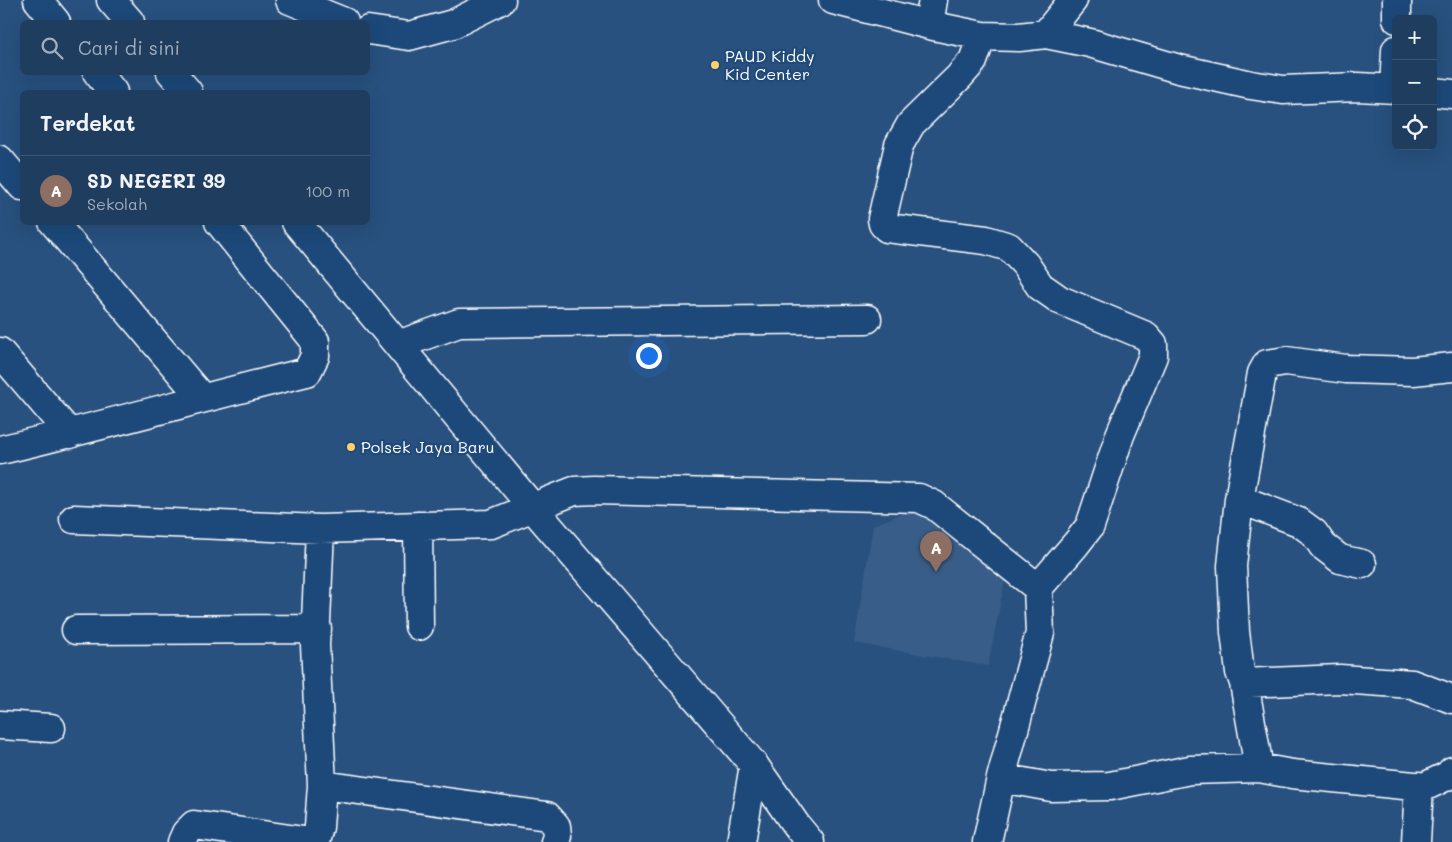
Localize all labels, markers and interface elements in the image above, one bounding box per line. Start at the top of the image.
map controls [1392,15,1437,150]
button: + [1392,15,1437,60]
search box [20,20,370,75]
icon: search [38,34,66,62]
text: Cari di sini [78,35,180,60]
place label: PAUD Kiddy Kid Center [725,45,815,84]
marker: PAUD Kiddy Kid Center [709,59,721,71]
button: − [1392,60,1437,105]
button: locate [1392,105,1437,150]
text: Terdekat [40,109,135,136]
text: SD NEGERI 39 [87,168,225,193]
text: A [50,180,62,201]
text: 100 m [305,180,350,201]
text: Sekolah [87,193,147,214]
your location [636,343,662,369]
place label: Polsek Jaya Baru [361,436,494,457]
marker: Polsek Jaya Baru [345,441,357,453]
pin: A [920,531,952,572]

